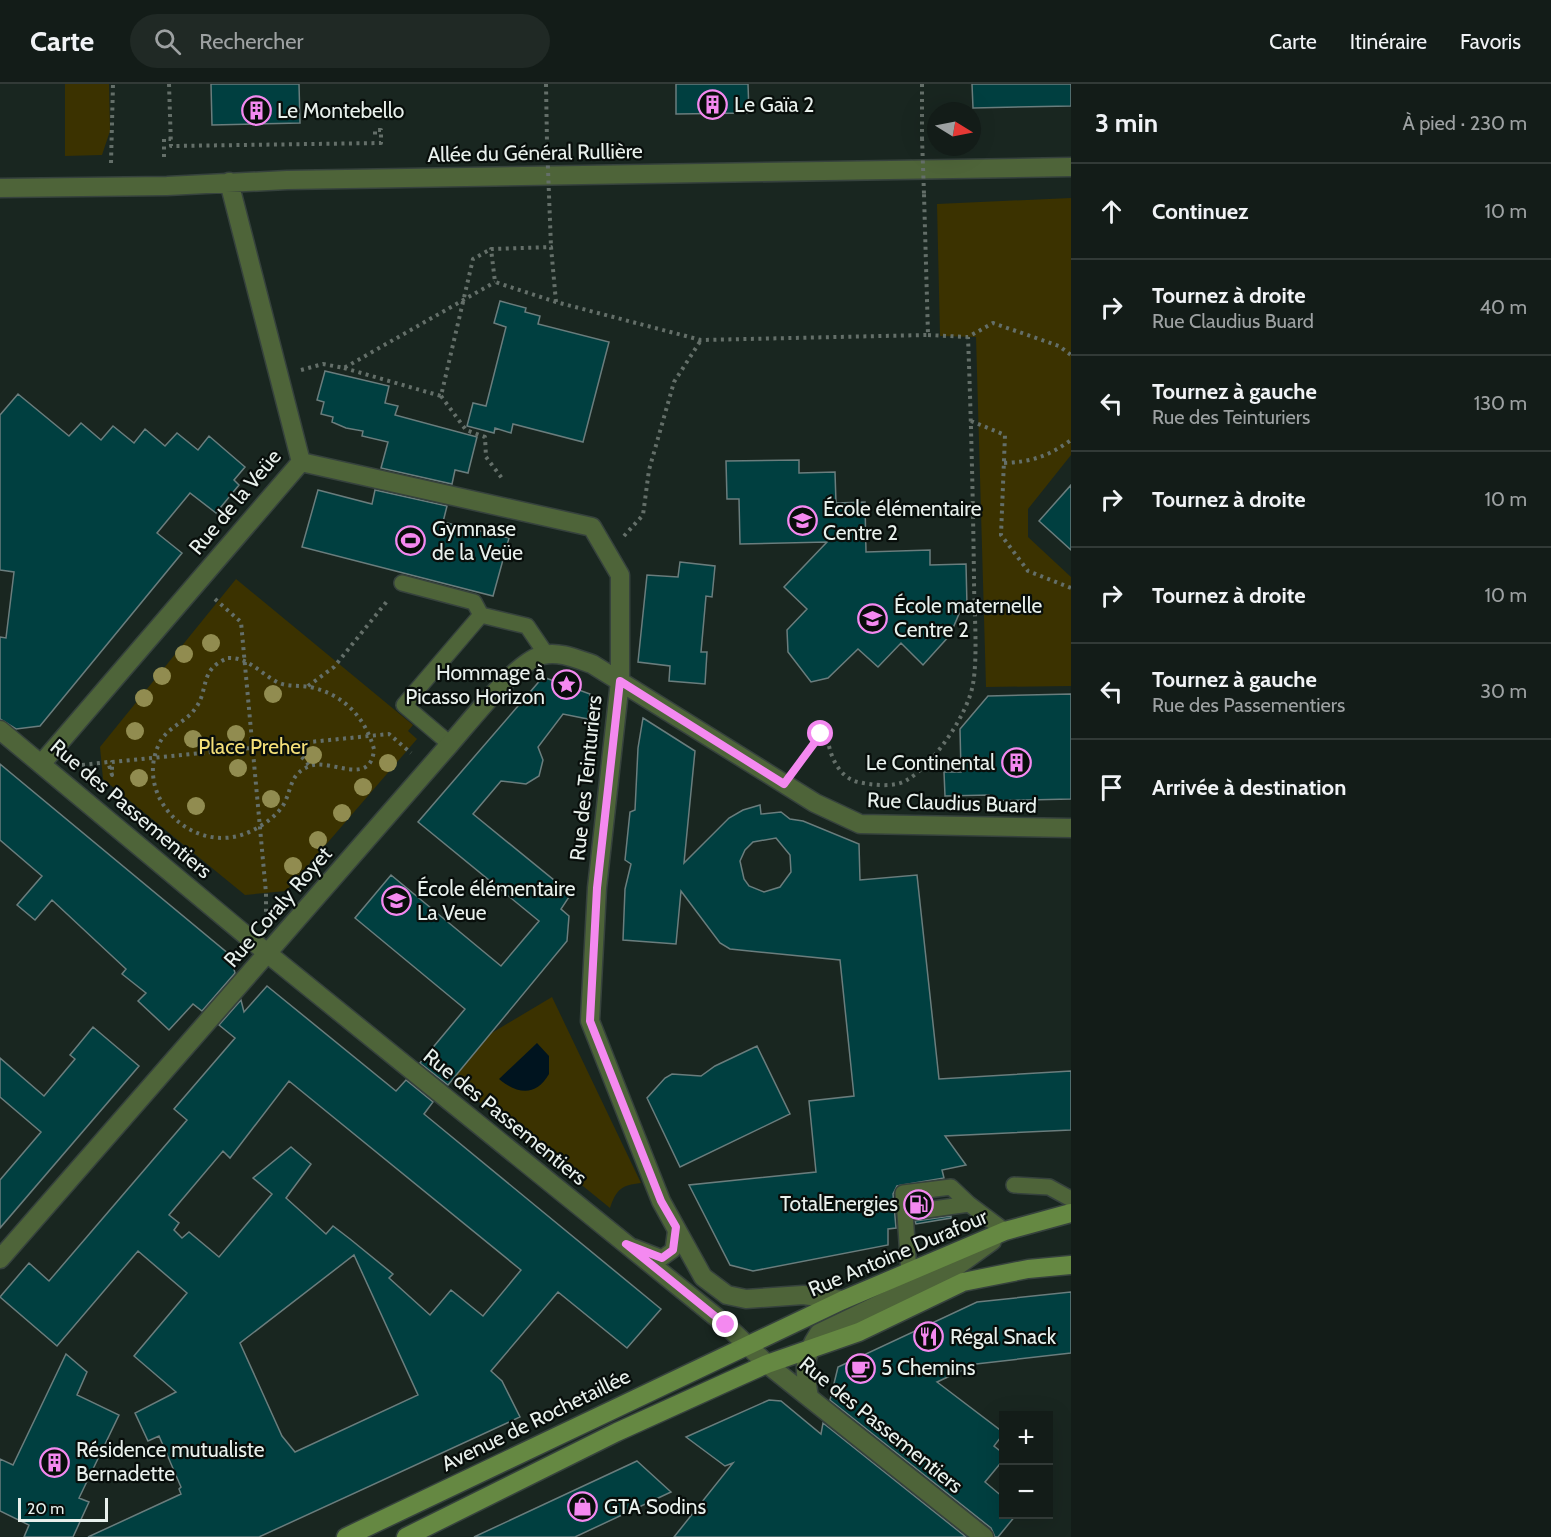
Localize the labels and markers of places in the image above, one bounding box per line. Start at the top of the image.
building icon: Le Gaïa 2 [697,89,729,121]
place label: Le Gaïa 2 [734,92,814,117]
building icon: Le Montebello [240,95,272,127]
place label: Le Montebello [277,98,404,123]
place label: École élémentaire Centre 2 [823,496,982,545]
school or university icon: École élémentaire Centre 2 [786,505,818,537]
place label: Gymnase de la Veüe [432,516,523,565]
sports icon: Gymnase de la Veüe [395,525,427,557]
place label: École maternelle Centre 2 [894,593,1043,642]
school or university icon: École maternelle Centre 2 [857,602,889,634]
place label: Hommage à Picasso Horizon [405,660,545,709]
place icon: Hommage à Picasso Horizon [550,669,582,701]
building icon: Le Continental [1000,747,1032,779]
place label: Le Continental [866,750,995,775]
place label: École élémentaire La Veue [417,876,576,925]
school or university icon: École élémentaire La Veue [380,885,412,917]
fuel station icon: TotalEnergies [903,1188,935,1220]
place label: TotalEnergies [780,1191,898,1216]
restaurant icon: Régal Snack [913,1321,945,1353]
place label: Régal Snack [950,1324,1057,1349]
cafe icon: 5 Chemins [844,1352,876,1384]
place label: 5 Chemins [881,1355,976,1380]
place label: Résidence mutualiste Bernadette [76,1437,265,1486]
building icon: Résidence mutualiste Bernadette [39,1446,71,1478]
shop icon: GTA Sodins [567,1491,599,1523]
place label: GTA Sodins [604,1494,706,1519]

